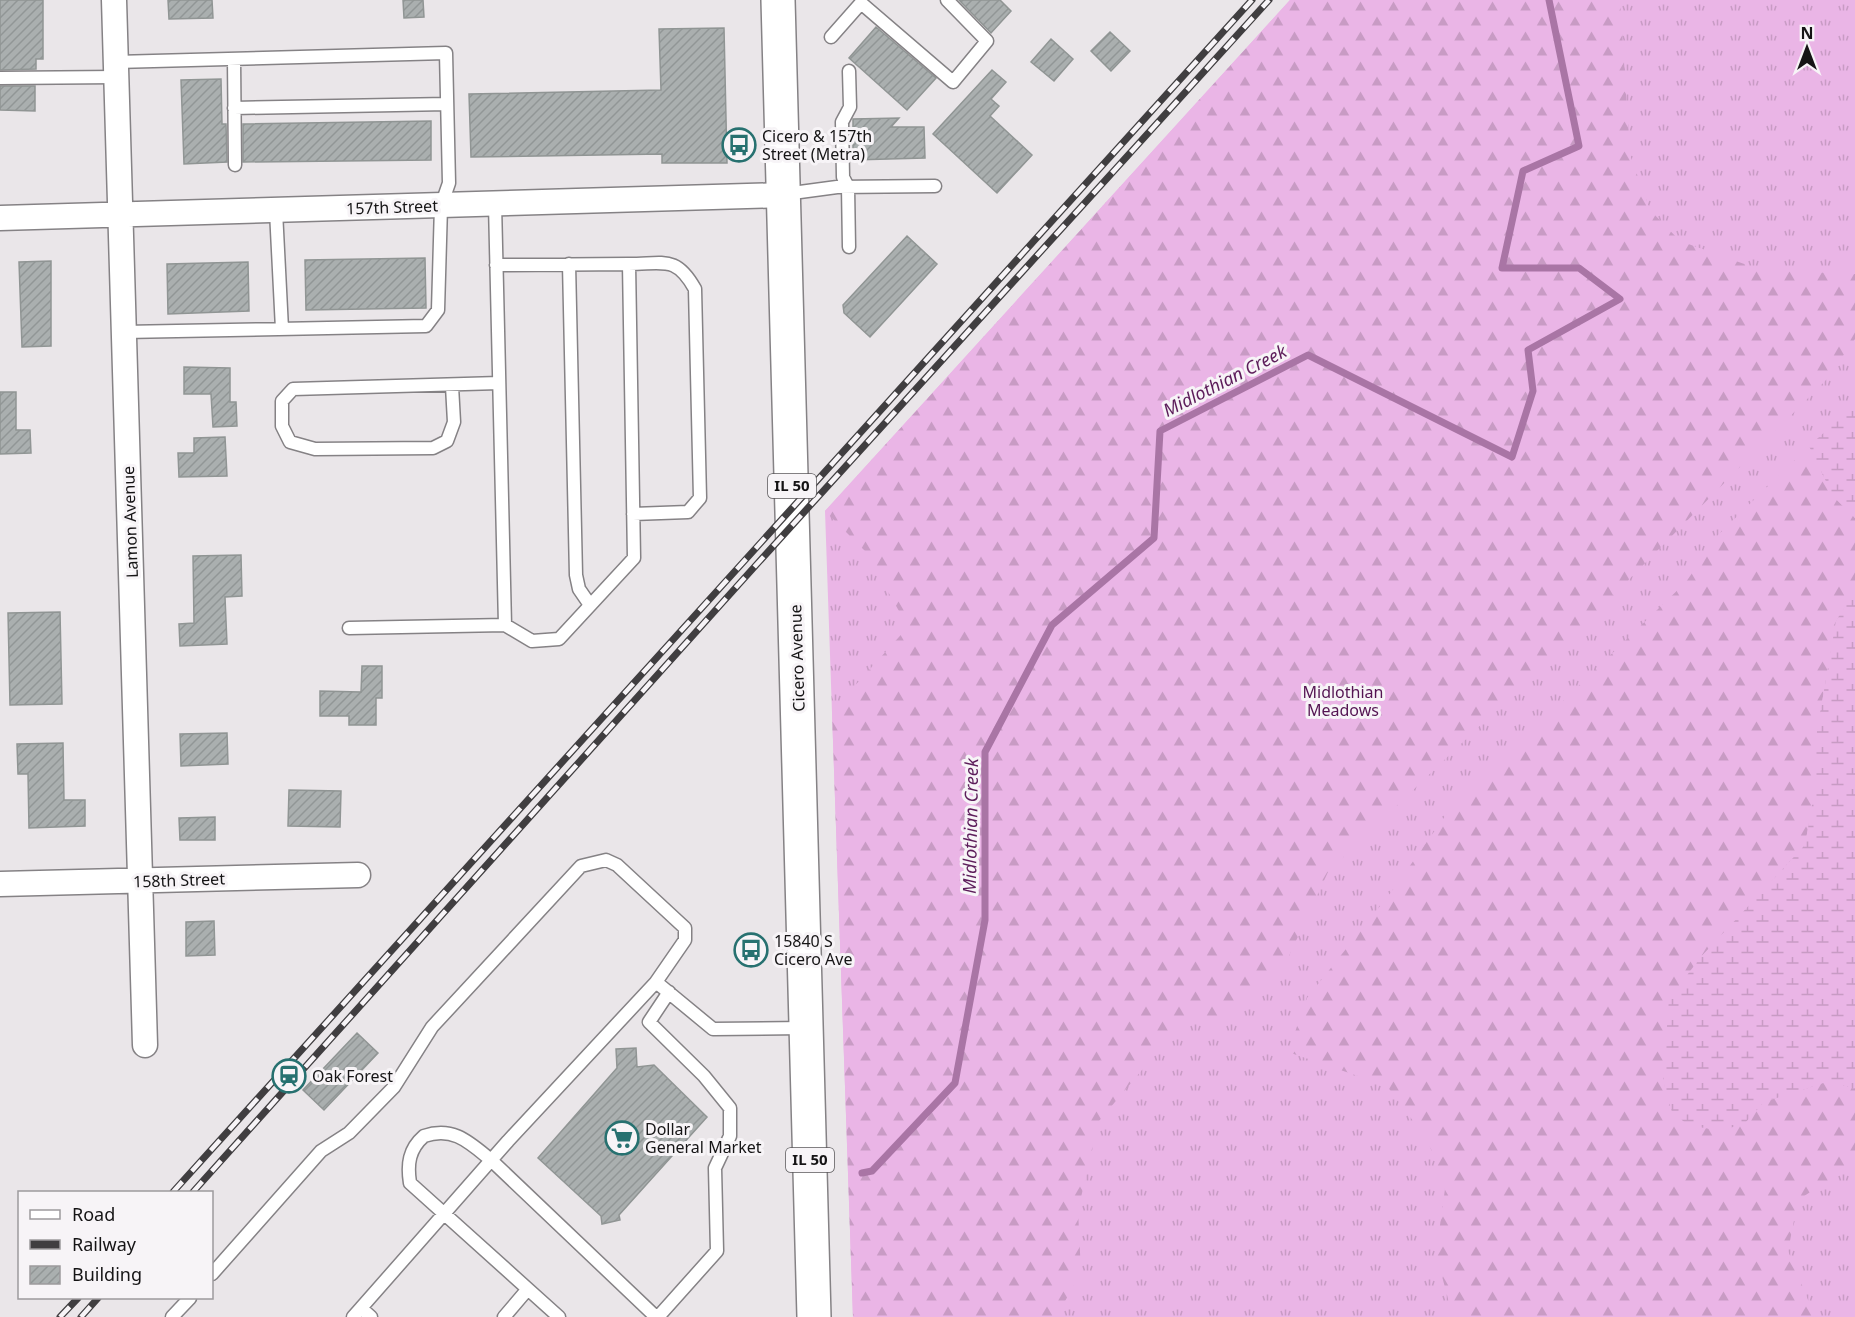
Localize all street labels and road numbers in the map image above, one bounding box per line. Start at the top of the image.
street label: 157th Street [346,194,439,220]
street label: Lamon Avenue [117,466,143,578]
road number: IL 50 [768,474,816,498]
street label: Cicero Avenue [784,604,810,712]
street label: 158th Street [133,867,226,893]
road number: IL 50 [786,1148,834,1172]

